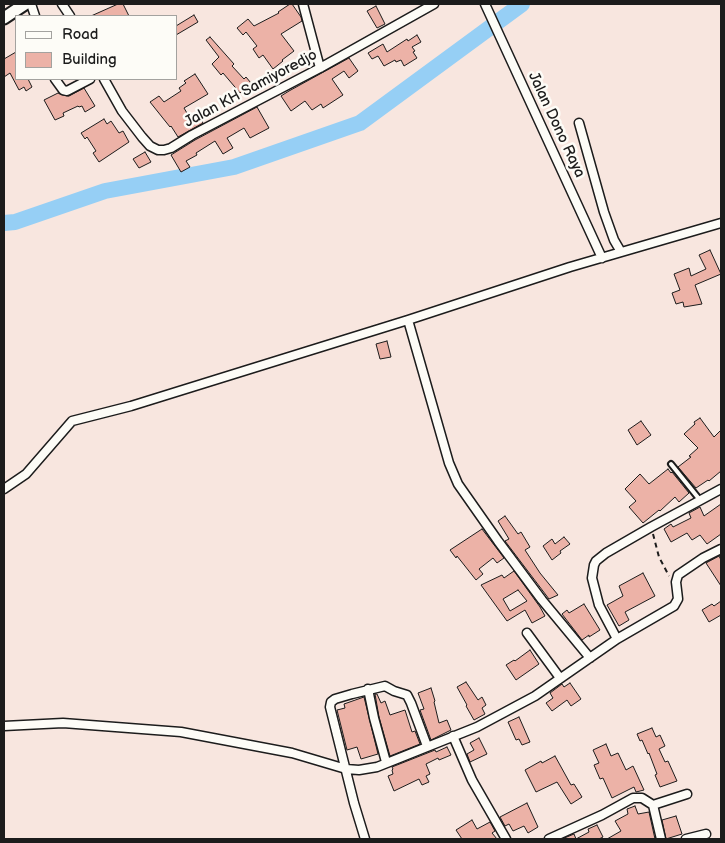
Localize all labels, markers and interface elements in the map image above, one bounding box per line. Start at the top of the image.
legend [15,15,178,80]
text: Road [62,25,98,44]
street label: Jalan KH Samiyoredjo [181,46,321,132]
text: Building [62,50,117,69]
street label: Jalan Dono Raya [524,69,588,181]

